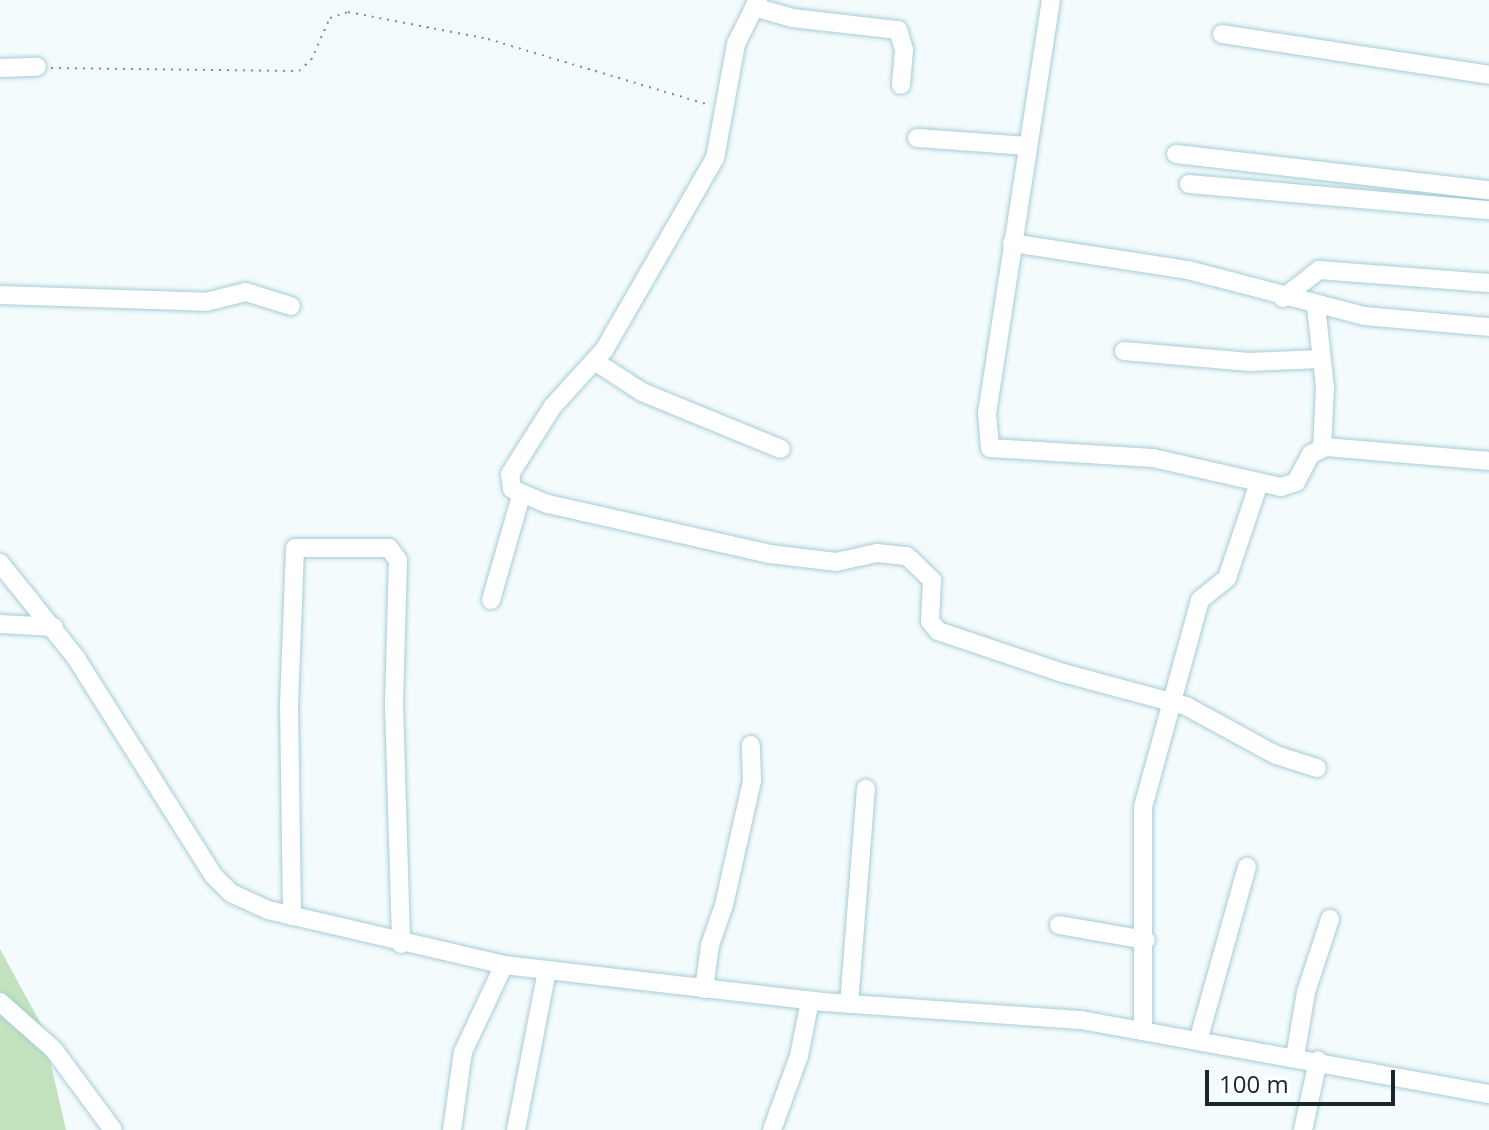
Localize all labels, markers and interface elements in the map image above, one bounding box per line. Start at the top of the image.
scale bar [1209,1054,1399,1104]
text: 100 m [1219,1067,1289,1100]

